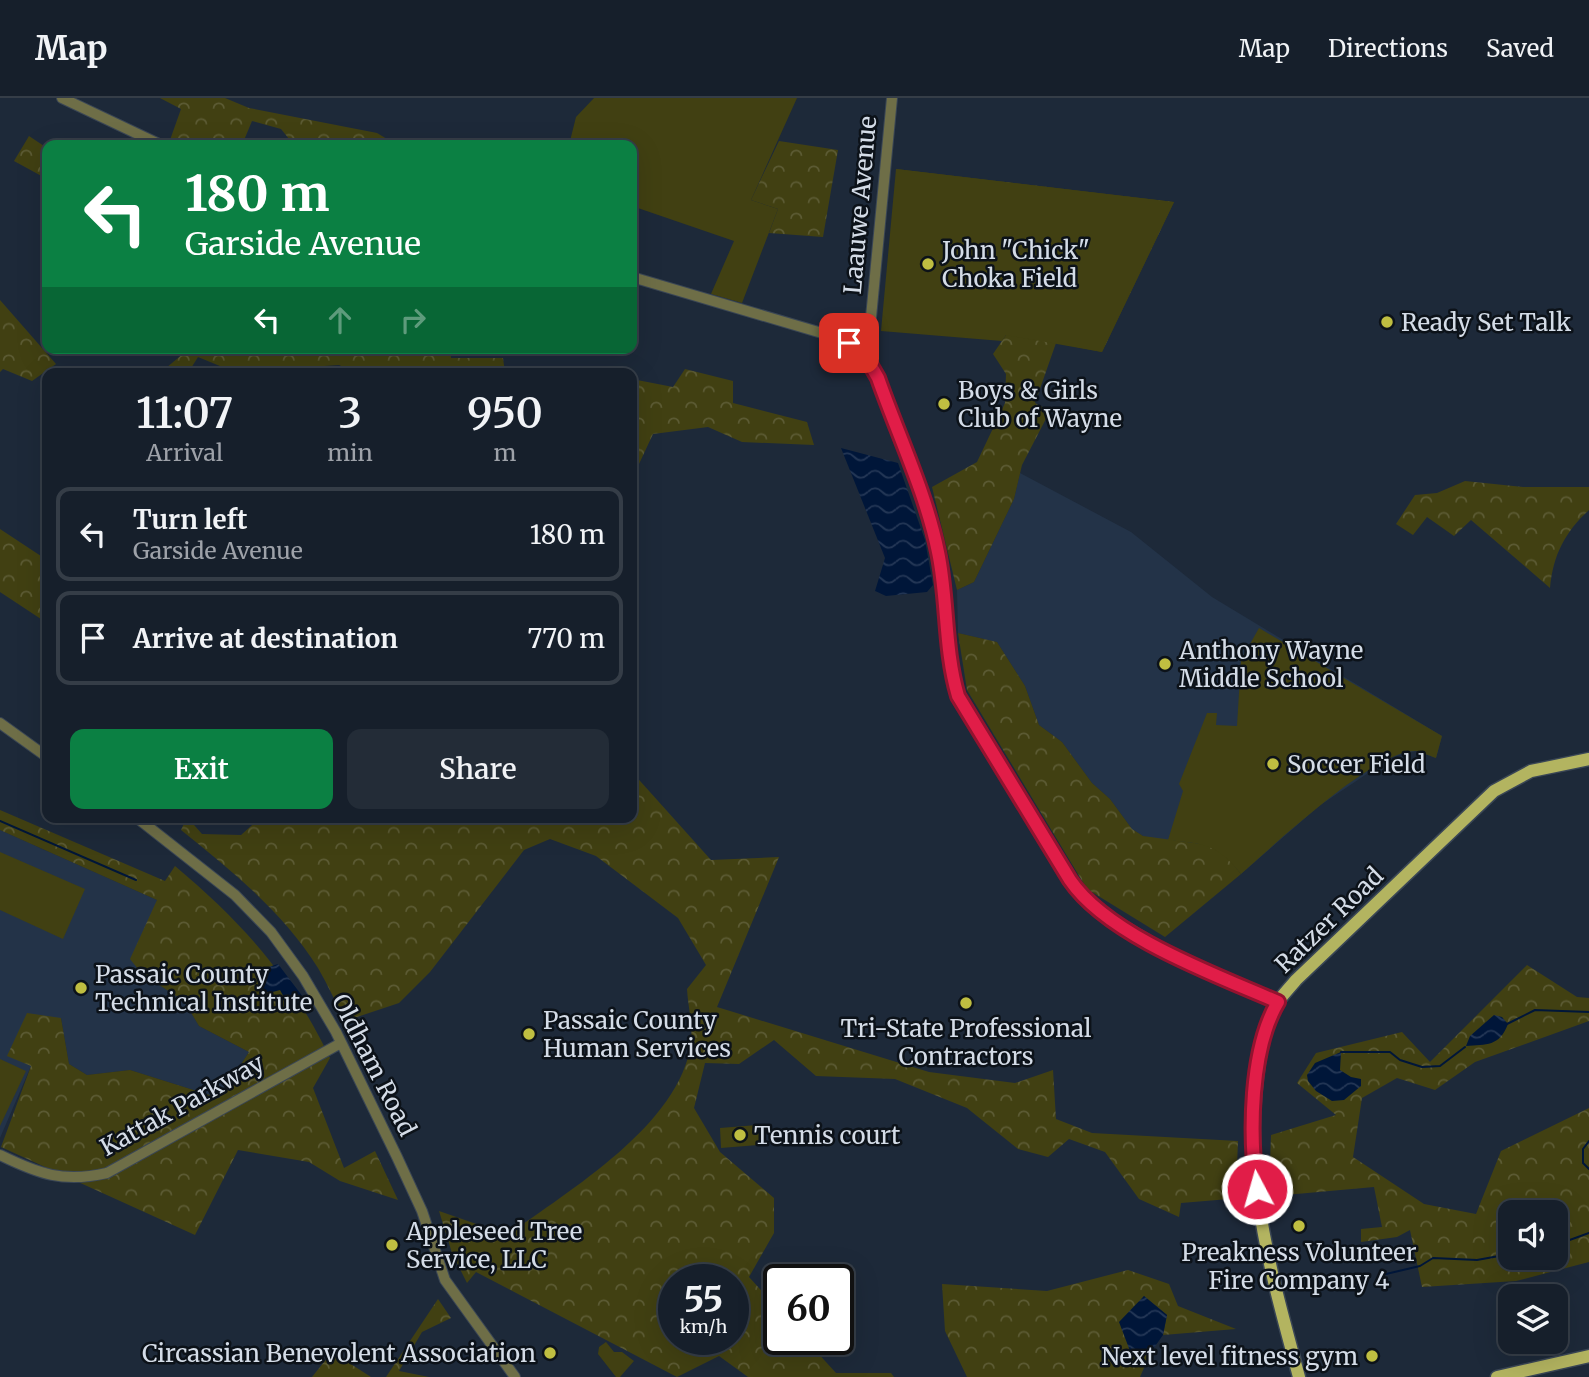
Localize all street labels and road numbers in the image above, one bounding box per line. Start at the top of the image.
street label: Laauwe Avenue [837,115,883,295]
street label: Ratzer Road [1268,861,1390,979]
street label: Oldham Road [325,989,423,1141]
street label: Kattak Parkway [95,1047,269,1163]

